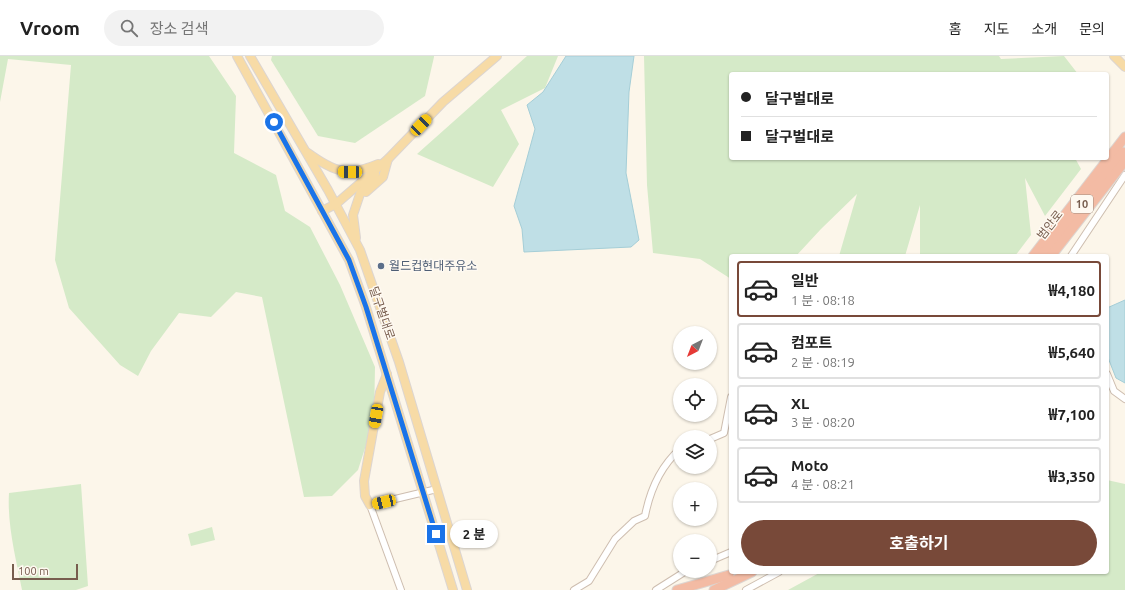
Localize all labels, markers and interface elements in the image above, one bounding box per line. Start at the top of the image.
search box [104,10,384,46]
text: Vroom [20,17,80,39]
icon: search [118,17,140,39]
text: 장소 검색 [150,20,208,37]
text: 홈 [949,21,962,37]
text: 지도 [984,21,1009,37]
text: 소개 [1031,21,1057,37]
text: 문의 [1079,21,1105,37]
text: 달구벌대로 [765,90,834,107]
car [408,112,434,138]
route start [265,113,283,131]
text: 달구벌대로 [765,128,834,145]
car [338,166,362,178]
road number: 10 [1071,195,1093,213]
street label: 범안로 [1034,208,1065,242]
place label: 월드컵현대주유소 [389,259,477,272]
marker: 월드컵현대주유소 [376,261,386,271]
icon: car [743,271,779,307]
text: 일반 [791,272,819,289]
text: ₩4,180 [1049,282,1095,299]
street label: 달구벌대로 [367,285,398,341]
text: 1 분 · 08:18 [791,293,855,307]
north arrow [673,326,717,370]
map controls [673,326,717,578]
icon: car [743,333,779,369]
text: 컴포트 [791,334,832,351]
text: ₩5,640 [1049,344,1095,361]
text: 2 분 · 08:19 [791,355,855,369]
button: locate [673,378,717,422]
icon: car [743,395,779,431]
text: XL [791,395,809,412]
car [368,403,384,429]
text: ₩7,100 [1049,406,1095,423]
text: 3 분 · 08:20 [791,415,855,429]
button: layers [673,430,717,474]
icon: car [743,457,779,493]
text: Moto [791,457,829,474]
text: ₩3,350 [1049,468,1095,485]
text: 4 분 · 08:21 [791,477,855,491]
button: + [673,482,717,526]
car [371,493,397,511]
callout: 2 분 [450,520,498,548]
button: 호출하기 [741,520,1097,566]
route end [427,525,445,543]
text: 2 분 [463,527,485,541]
button: − [673,534,717,578]
scale bar [12,562,78,581]
text: 100 m [18,565,49,577]

